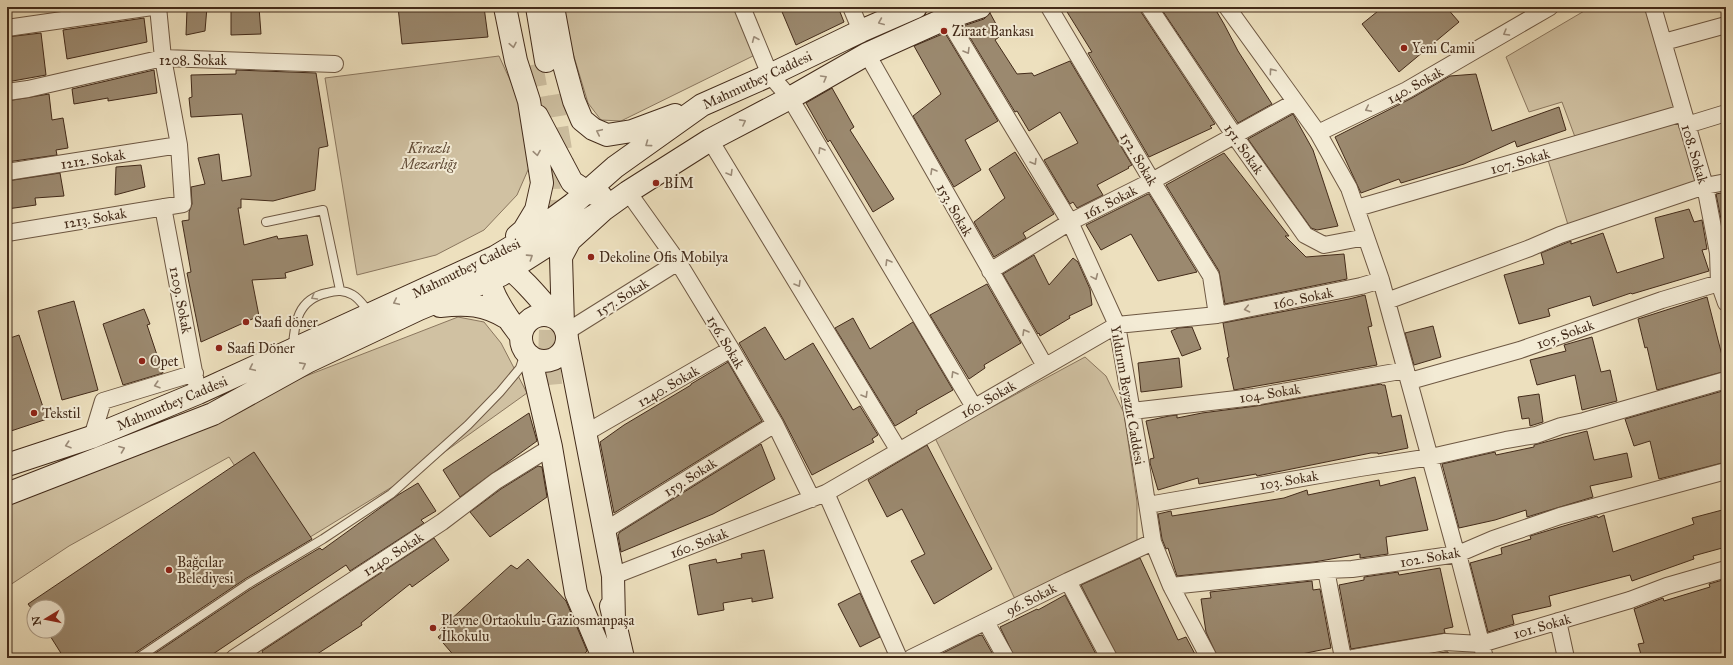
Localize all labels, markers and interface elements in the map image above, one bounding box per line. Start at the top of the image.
one-way arrow [877,17,885,25]
place label: Ziraat Bankası [952,23,1034,40]
marker: Ziraat Bankası [939,26,949,36]
one-way arrow [1503,28,1510,35]
one-way arrow [752,36,760,43]
place label: Yeni Camii [1412,40,1475,57]
one-way arrow [508,42,516,48]
marker: Yeni Camii [1399,43,1409,53]
one-way arrow [962,47,970,54]
street label: Mahmutbey Caddesi [700,48,815,113]
street label: 1208. Sokak [159,52,227,69]
street label: 140. Sokak [1384,63,1447,108]
one-way arrow [1270,68,1277,75]
one-way arrow [820,76,827,83]
one-way arrow [1365,104,1372,112]
one-way arrow [739,120,746,127]
street label: 151. Sokak [1220,121,1267,178]
street label: 108. Sokak [1677,122,1712,186]
one-way arrow [596,129,604,137]
street label: 152. Sokak [1116,130,1161,189]
one-way arrow [645,139,652,147]
park label: Kirazlı Mezarlığı [399,140,457,173]
street label: 107. Sokak [1489,145,1552,178]
street label: 1212. Sokak [60,146,127,173]
one-way arrow [819,147,826,154]
one-way arrow [532,150,541,156]
one-way arrow [1030,158,1037,165]
one-way arrow [931,168,938,175]
one-way arrow [725,169,733,176]
place label: BİM [664,174,694,192]
marker: BİM [651,178,661,188]
street label: 153. Sokak [933,181,977,240]
street label: 161. Sokak [1080,181,1140,223]
street label: 1213. Sokak [62,205,128,232]
street label: Mahmutbey Caddesi [409,235,523,302]
place label: Dekoline Ofis Mobilya [599,249,728,266]
marker: Dekoline Ofis Mobilya [586,252,596,262]
one-way arrow [526,254,533,261]
one-way arrow [885,259,892,266]
street label: 1209. Sokak [166,265,195,336]
one-way arrow [1090,272,1098,280]
street label: 157. Sokak [593,274,652,320]
one-way arrow [793,280,800,287]
street label: 160. Sokak [1272,284,1335,313]
one-way arrow [311,293,319,300]
one-way arrow [392,298,399,306]
one-way arrow [1244,304,1250,313]
street label: 156. Sokak [703,313,748,372]
place label: Saafi döner [254,314,319,331]
street label: 105. Sokak [1534,316,1597,353]
marker: Saafi döner [241,317,251,327]
street label: Yıldırım Beyazıt Caddesi [1107,324,1148,466]
one-way arrow [1023,329,1030,336]
place label: Saafi Döner [227,340,296,357]
marker: Saafi Döner [214,343,224,353]
place label: Opet [150,353,179,370]
marker: Opet [137,356,147,366]
one-way arrow [298,362,306,370]
street label: 1240. Sokak [634,362,703,411]
one-way arrow [249,364,256,372]
one-way arrow [952,371,959,378]
street label: Mahmutbey Caddesi [114,372,230,434]
street label: 160. Sokak [958,377,1019,422]
one-way arrow [154,380,161,389]
street label: 104. Sokak [1238,380,1302,407]
one-way arrow [860,391,868,398]
place label: Tekstil [42,405,81,422]
marker: Tekstil [29,408,39,418]
one-way arrow [64,440,71,449]
one-way arrow [118,446,125,454]
street label: 159. Sokak [661,454,720,500]
street label: 103. Sokak [1258,467,1320,494]
street label: 160. Sokak [668,524,731,562]
street label: 1240. Sokak [360,528,427,580]
street label: 102. Sokak [1399,544,1462,571]
place label: Bağcılar Belediyesi [177,554,234,587]
marker: Bağcılar Belediyesi [164,565,174,575]
street label: 96. Sokak [1003,579,1060,619]
north arrow [26,599,66,639]
street label: 101. Sokak [1511,610,1573,643]
place label: Plevne Ortaokulu-Gaziosmanpaşa İlkokulu [441,612,634,645]
text: N [29,614,44,626]
marker: Plevne Ortaokulu-Gaziosmanpaşa İlkokulu [428,623,438,633]

